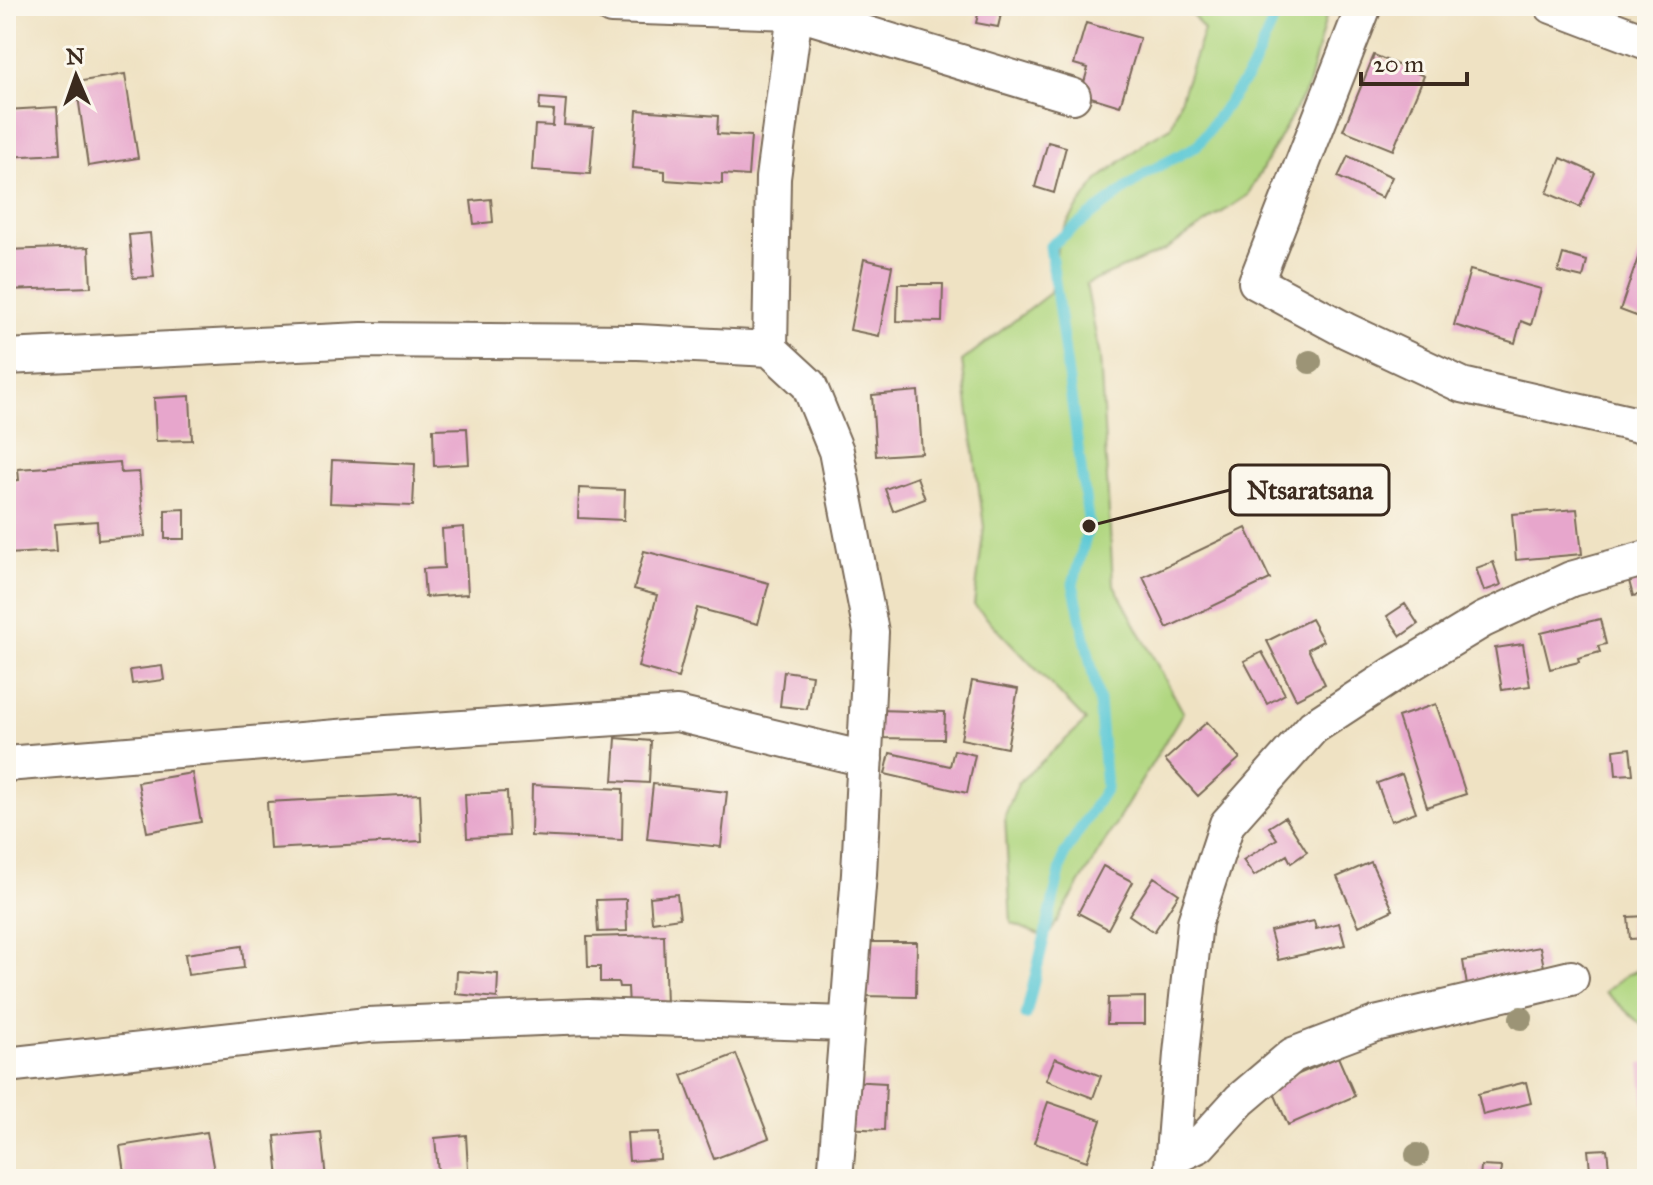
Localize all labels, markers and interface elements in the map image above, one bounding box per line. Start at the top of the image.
north arrow [36,36,116,116]
scale bar [1361,36,1467,86]
text: N [66,43,85,70]
text: 20 m [1373,49,1424,79]
callout: Ntsaratsana [1230,465,1389,515]
text: Ntsaratsana [1247,474,1374,506]

